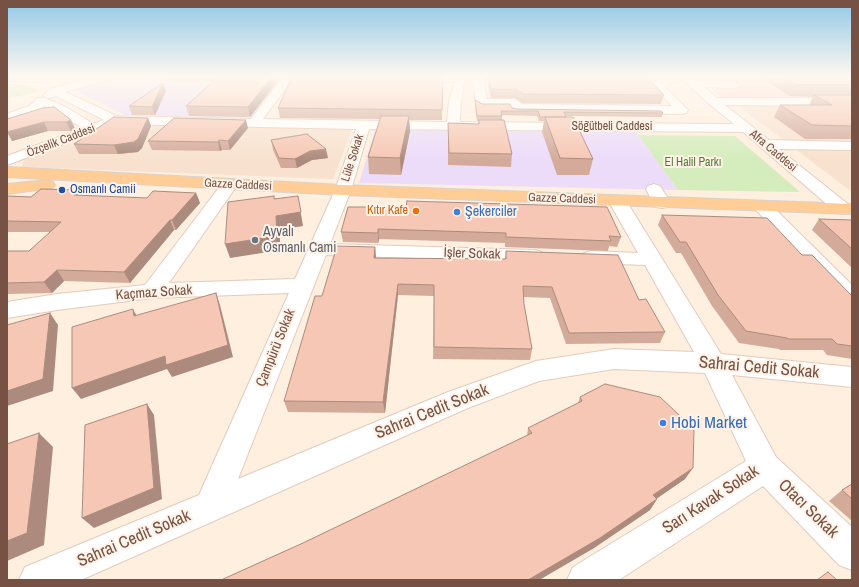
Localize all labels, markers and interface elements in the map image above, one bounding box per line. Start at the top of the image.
street label: Söğütbeli Caddesi [572,120,652,134]
street label: Özçelik Caddesi [25,121,97,161]
street label: Afra Caddesi [746,127,800,175]
street label: Lüle Sokak [339,133,367,183]
park label: El Halil Parkı [665,156,721,170]
street label: Gazze Caddesi [204,176,272,194]
place label: Osmanlı Camii [70,183,136,197]
marker: Osmanlı Camii [57,185,67,195]
street label: Gazze Caddesi [528,191,596,207]
place label: Kıtır Kafe [367,204,408,218]
place label: Şekerciler [465,204,517,220]
marker: Kıtır Kafe [411,206,421,216]
marker: Şekerciler [452,207,462,217]
place label: Ayvalı Osmanlı Cami [263,224,336,256]
marker: Ayvalı Osmanlı Cami [250,235,260,245]
street label: İşler Sokak [443,245,501,263]
street label: Kaçmaz Sokak [115,282,193,304]
street label: Çampürü Sokak [253,307,299,389]
street label: Sahrai Cedit Sokak [698,353,820,383]
street label: Sahrai Cedit Sokak [372,380,492,444]
place label: Hobi Market [671,413,747,433]
marker: Hobi Market [658,418,668,428]
street label: Sarı Kavak Sokak [659,461,763,539]
street label: Otacı Sokak [774,475,842,543]
street label: Sahrai Cedit Sokak [74,506,194,572]

